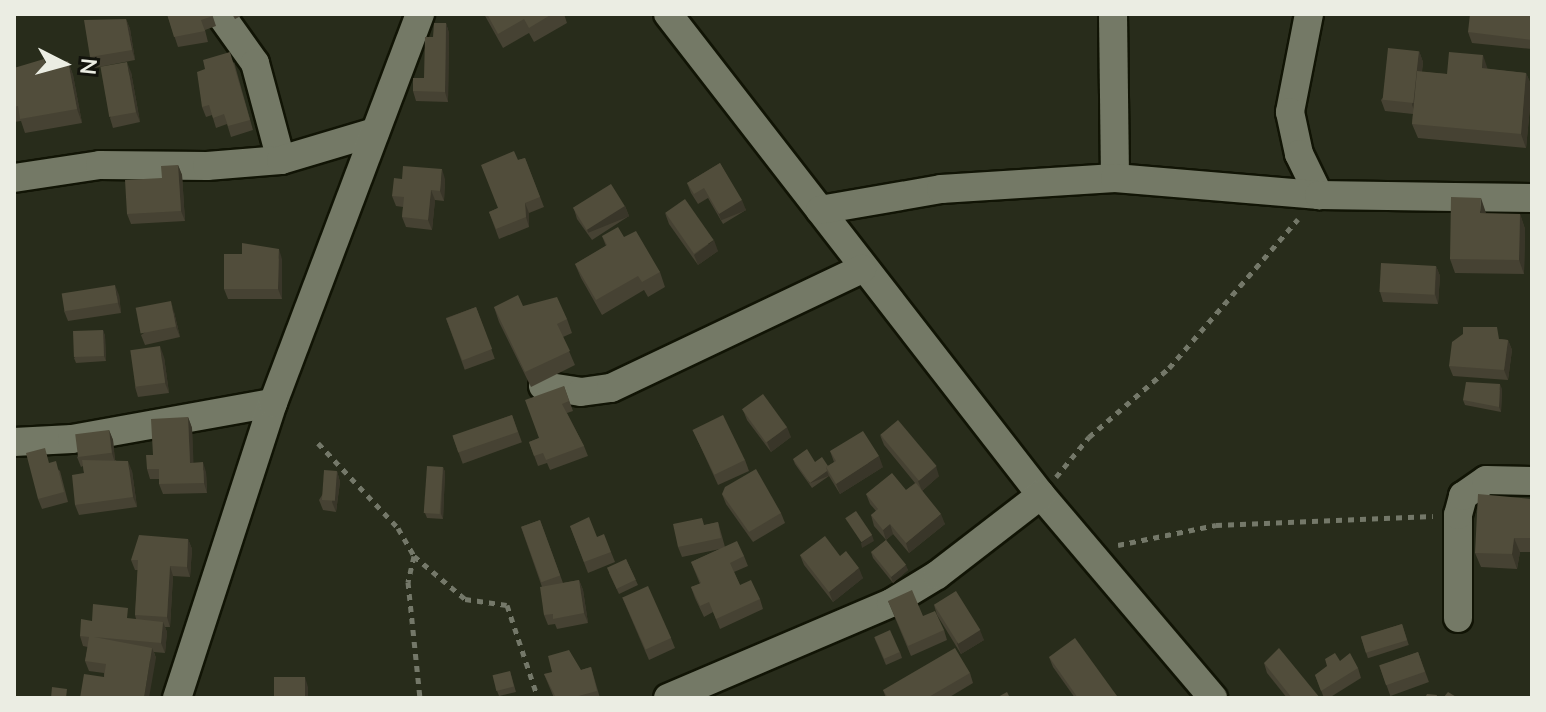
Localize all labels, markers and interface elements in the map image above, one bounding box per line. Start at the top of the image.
north arrow [24,24,104,104]
text: N [72,57,104,76]

